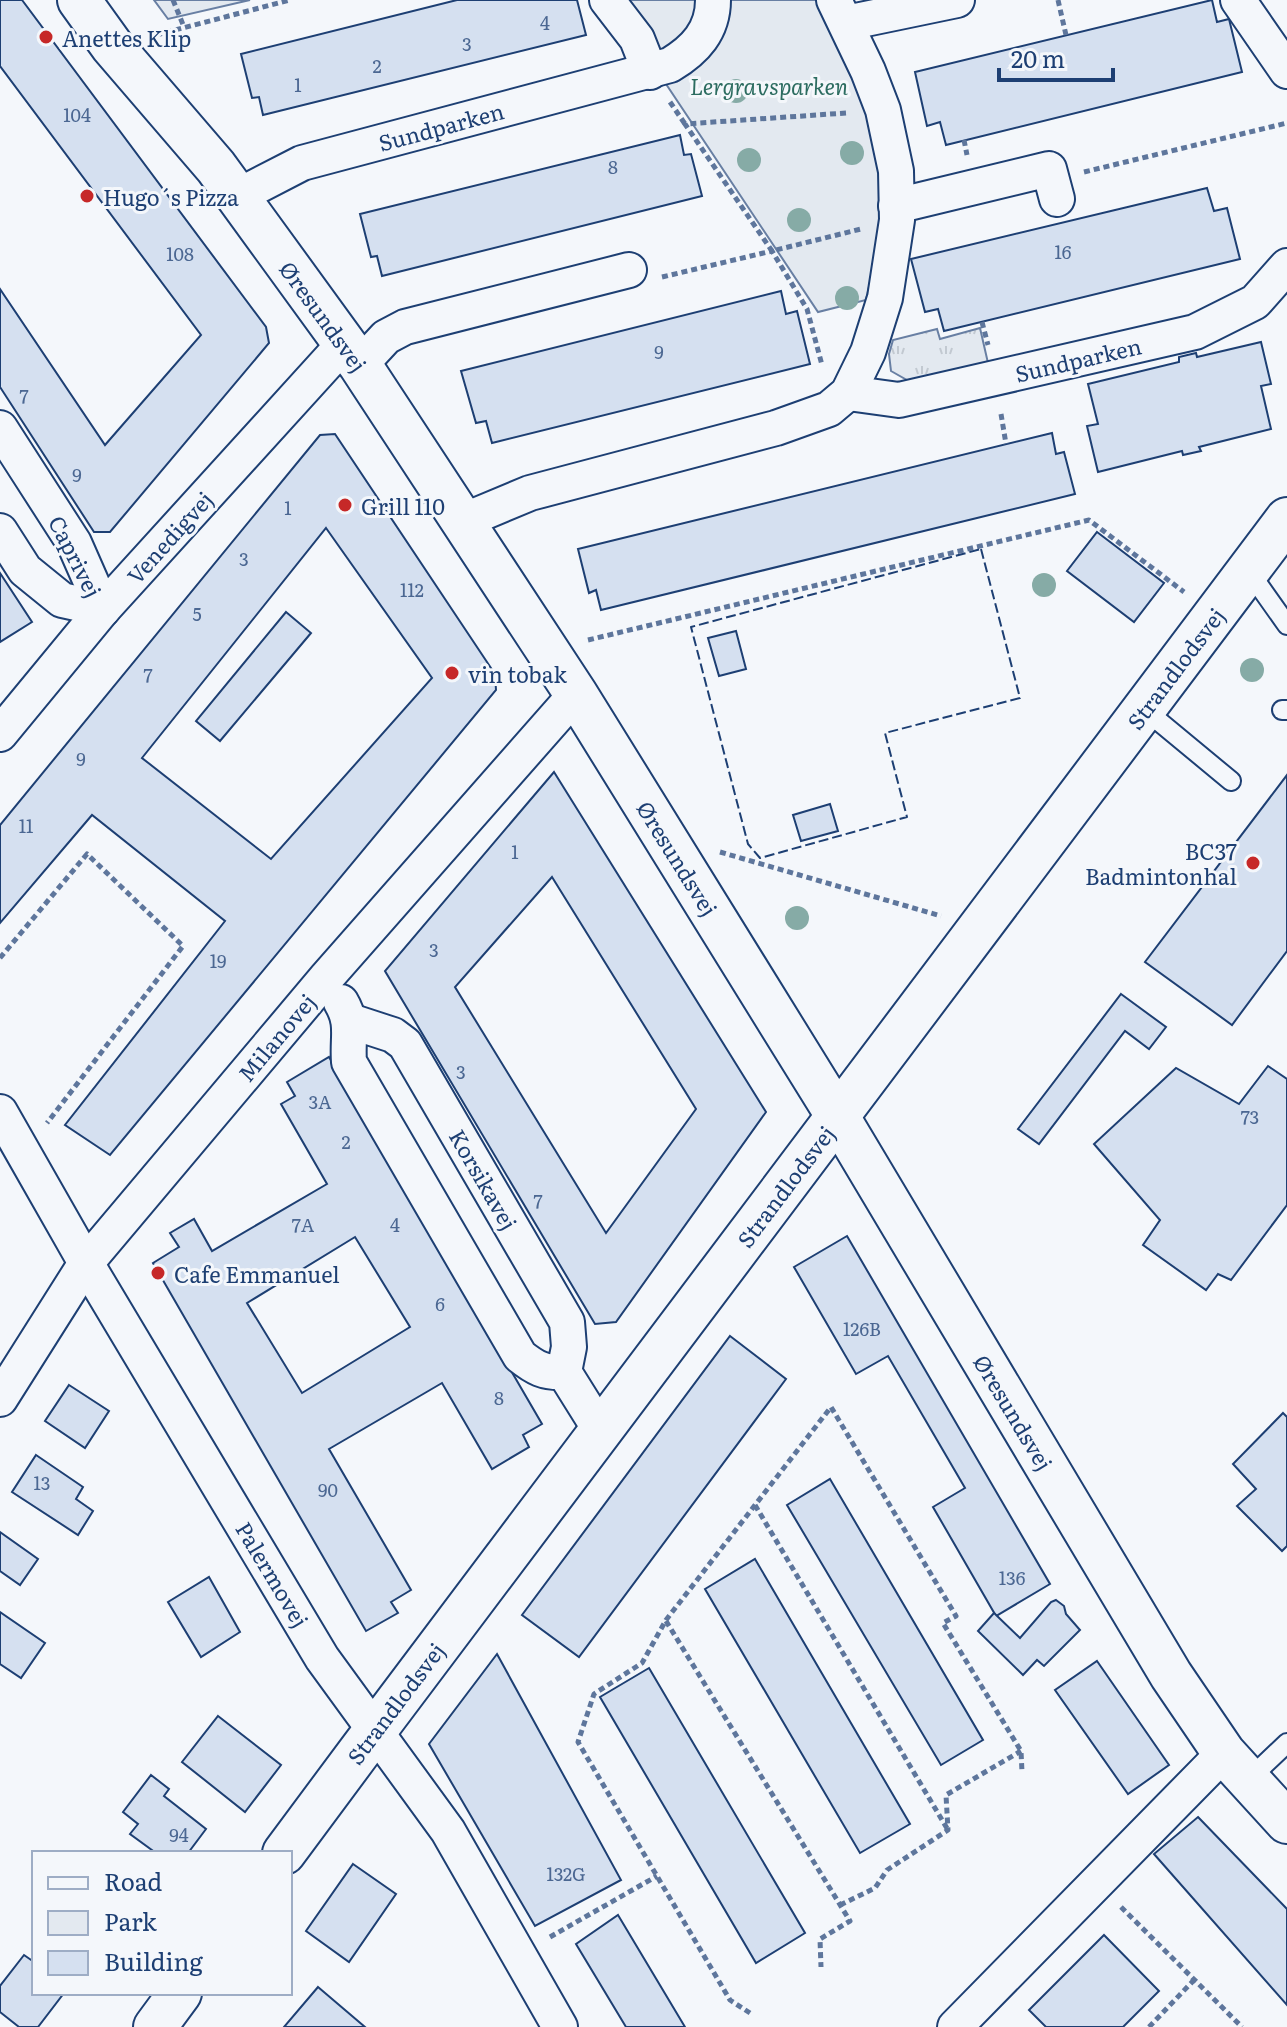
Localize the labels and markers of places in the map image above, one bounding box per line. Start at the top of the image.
place label: Anettes Klip [62,21,191,54]
marker: Anettes Klip [37,28,55,46]
place label: Hugo´s Pizza [103,180,239,213]
marker: Hugo´s Pizza [78,187,96,205]
place label: Grill 110 [361,489,445,522]
marker: Grill 110 [336,496,354,514]
place label: vin tobak [468,657,568,690]
marker: vin tobak [443,664,461,682]
place label: BC37 Badmintonhal [1085,834,1237,892]
marker: BC37 Badmintonhal [1244,854,1262,872]
place label: Cafe Emmanuel [174,1257,340,1290]
marker: Cafe Emmanuel [149,1264,167,1282]

